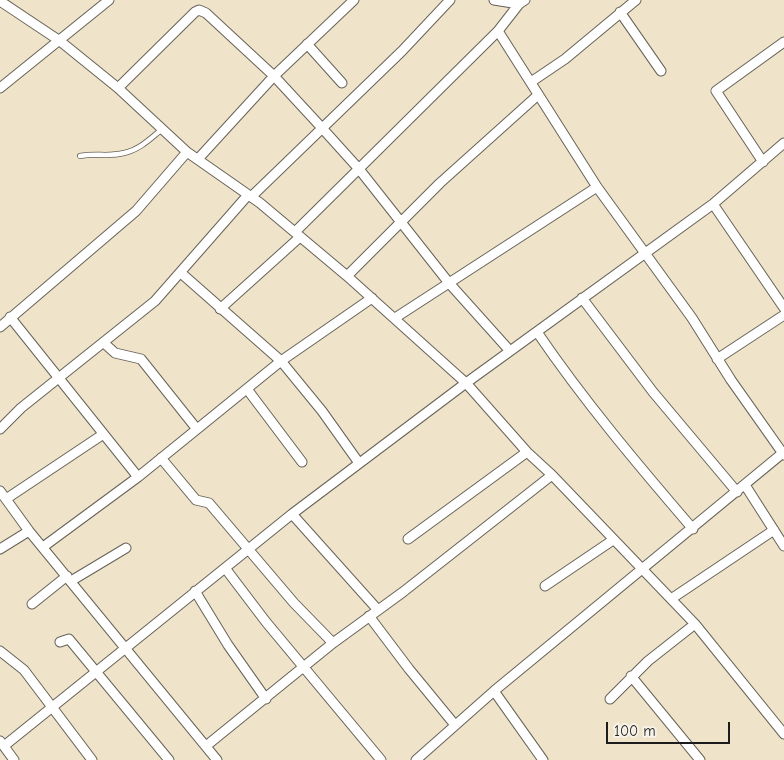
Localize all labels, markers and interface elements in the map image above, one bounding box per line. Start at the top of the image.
scale bar [609,712,733,744]
text: 100 m [614,722,656,740]

